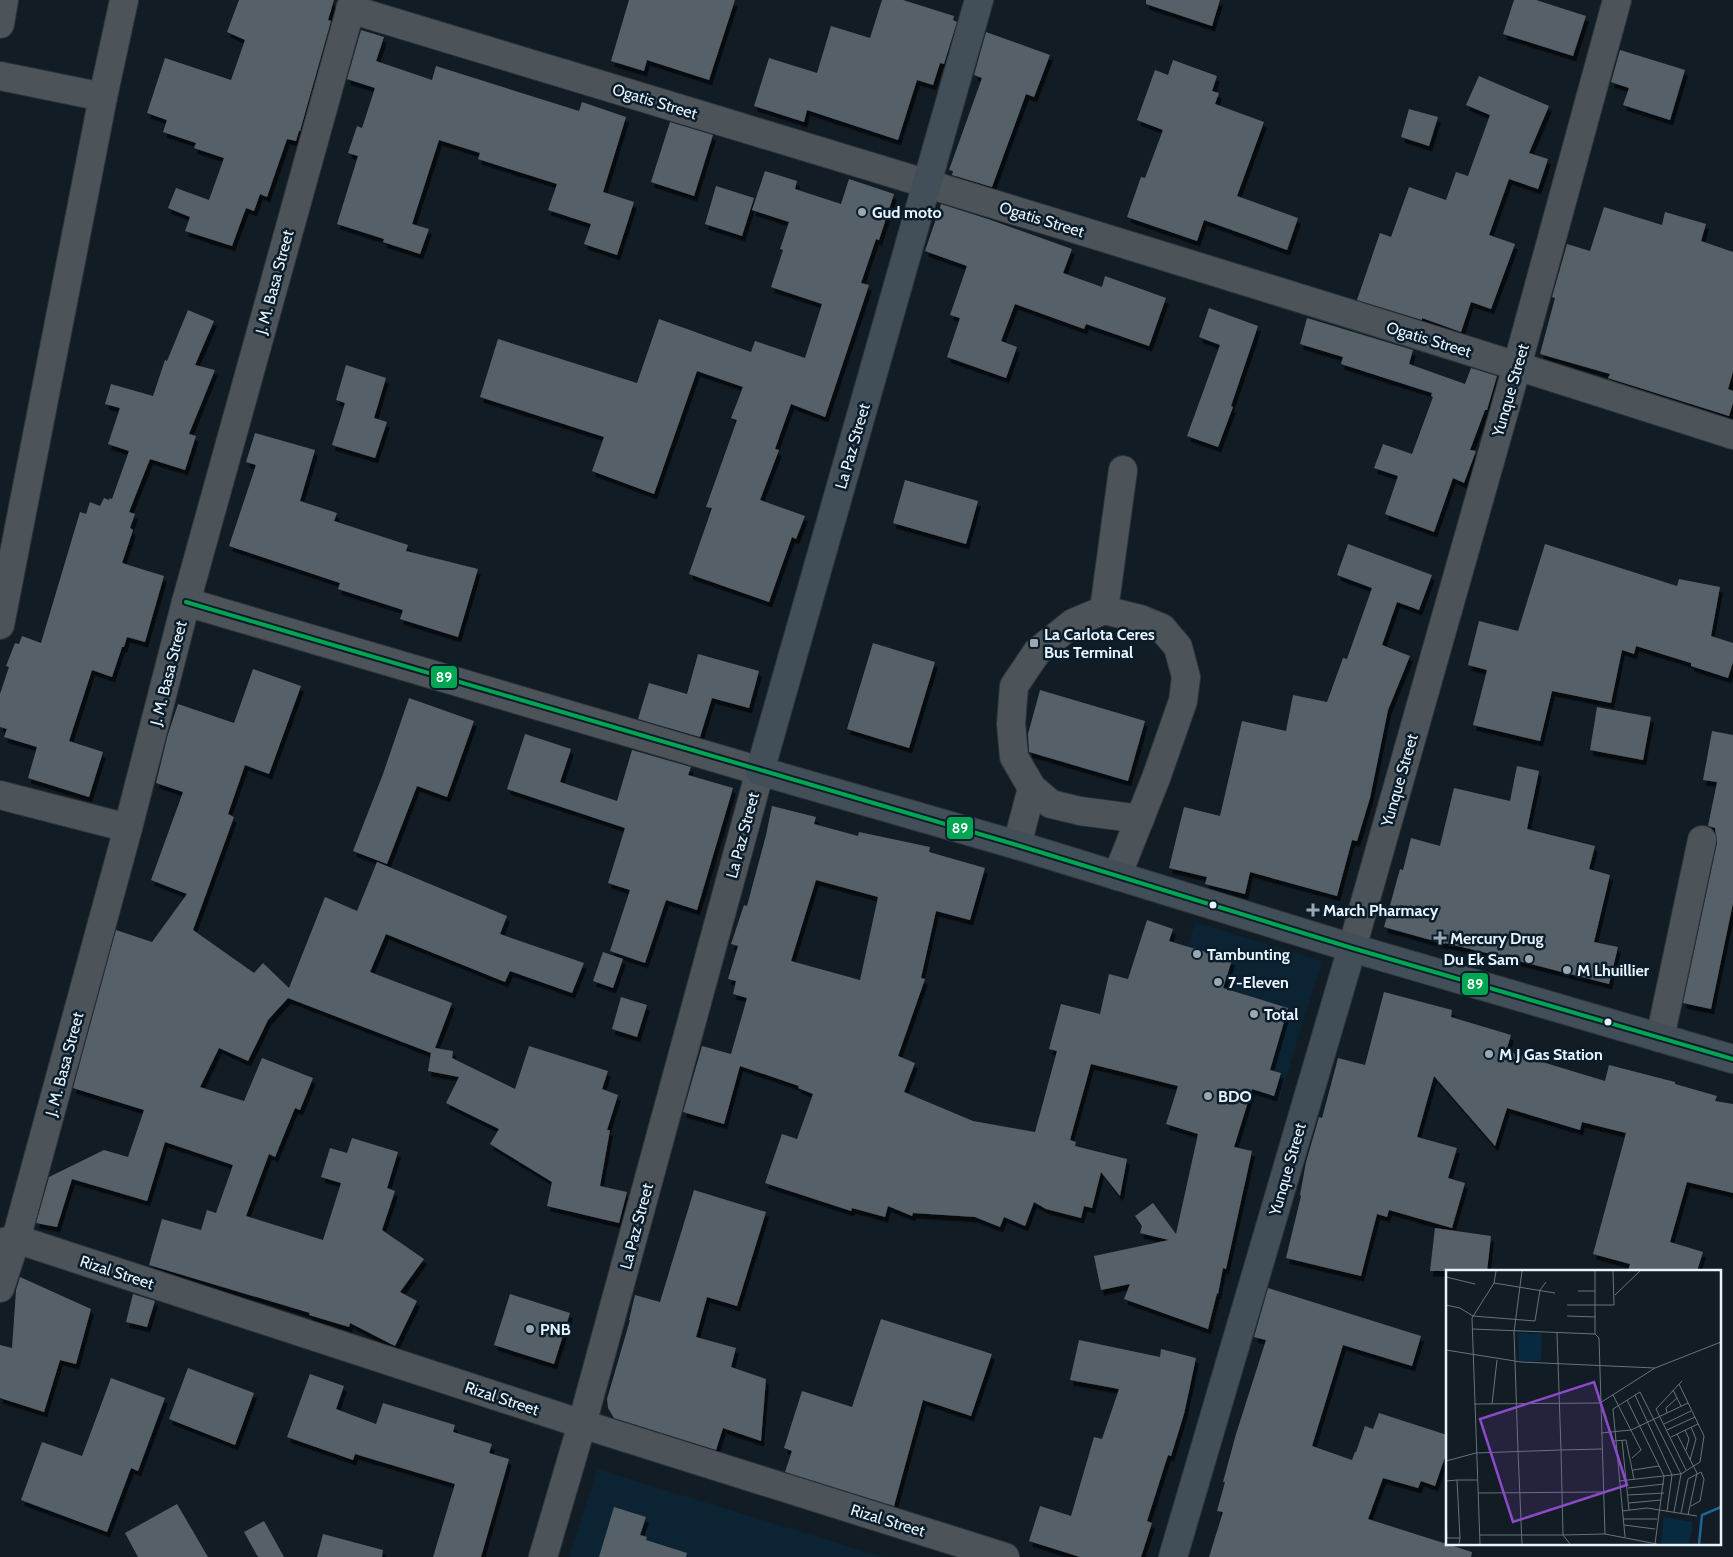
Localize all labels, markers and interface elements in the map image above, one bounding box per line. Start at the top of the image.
street label: Ogatis Street [610,80,700,124]
street label: Ogatis Street [997,198,1087,242]
place label: Gud moto [872,203,942,222]
marker: Gud moto [856,206,868,218]
street label: J. M. Basa Street [251,227,298,337]
street label: Ogatis Street [1384,318,1474,362]
street label: Yunque Street [1488,341,1533,440]
street label: La Paz Street [831,401,874,491]
street label: J. M. Basa Street [146,618,191,728]
place label: La Carlota Ceres Bus Terminal [1044,625,1155,662]
marker: La Carlota Ceres Bus Terminal [1028,637,1040,649]
line badge: 89 [430,665,458,689]
text: 89 [436,668,452,686]
street label: Yunque Street [1377,731,1422,830]
street label: La Paz Street [722,790,763,880]
line badge: 89 [946,816,974,840]
text: 89 [952,819,968,837]
unlabelled marker [1208,900,1218,910]
place label: March Pharmacy [1323,901,1439,920]
marker: March Pharmacy [1307,904,1319,916]
place label: Mercury Drug [1450,929,1544,948]
marker: Mercury Drug [1434,932,1446,944]
place label: Tambunting [1207,945,1290,964]
marker: Tambunting [1191,948,1203,960]
place label: Du Ek Sam [1444,950,1519,969]
marker: Du Ek Sam [1523,953,1535,965]
place label: M Lhuillier [1577,961,1650,980]
marker: M Lhuillier [1561,964,1573,976]
line badge: 89 [1461,972,1489,996]
place label: 7-Eleven [1228,973,1289,992]
text: 89 [1467,975,1483,993]
marker: 7-Eleven [1212,976,1224,988]
place label: Total [1264,1005,1298,1024]
marker: Total [1248,1008,1260,1020]
street label: J. M. Basa Street [41,1009,88,1119]
unlabelled marker [1603,1017,1613,1027]
place label: M J Gas Station [1499,1045,1603,1064]
marker: M J Gas Station [1483,1048,1495,1060]
place label: BDO [1218,1087,1252,1106]
marker: BDO [1202,1090,1214,1102]
street label: Yunque Street [1265,1120,1310,1219]
street label: La Paz Street [616,1181,657,1271]
street label: Rizal Street [77,1252,157,1294]
inset map [1446,1270,1720,1544]
place label: PNB [540,1320,571,1339]
marker: PNB [524,1323,536,1335]
street label: Rizal Street [462,1378,542,1420]
street label: Rizal Street [848,1500,928,1541]

